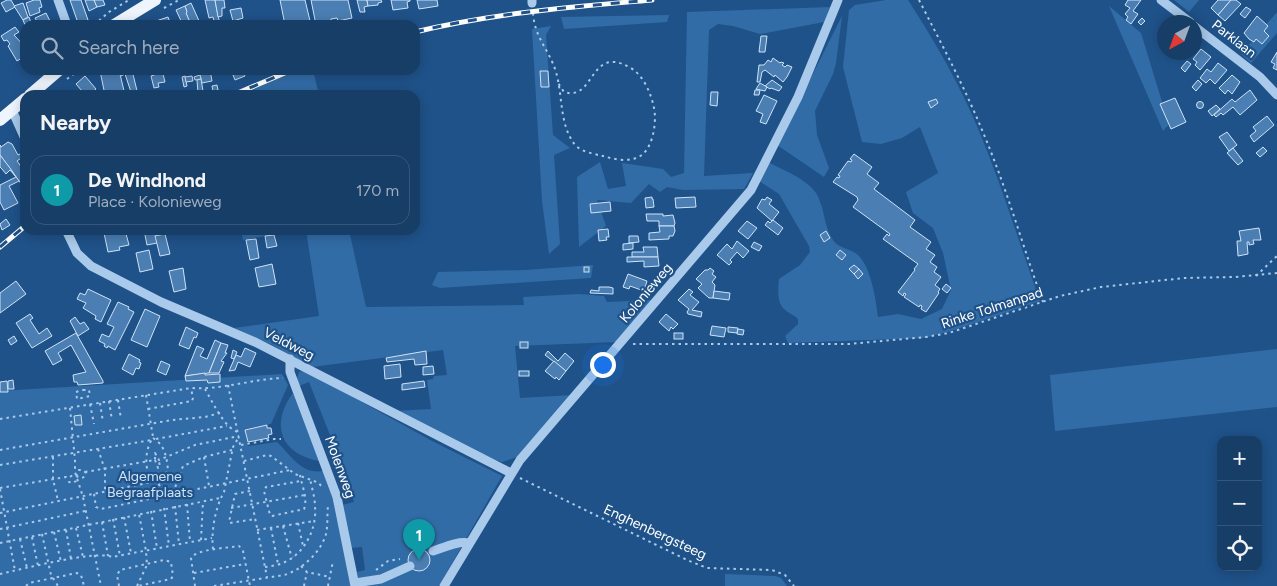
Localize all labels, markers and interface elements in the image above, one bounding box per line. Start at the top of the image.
north arrow [1157,15,1202,60]
street label: Parklaan [1208,16,1260,62]
search box [20,20,420,75]
icon: search [38,34,66,62]
text: Search here [78,36,180,59]
text: Nearby [40,110,111,135]
text: De Windhond [88,169,206,192]
text: 1 [54,181,60,200]
text: 170 m [356,181,399,200]
text: Place · Kolonieweg [88,192,222,211]
street label: Kolonieweg [616,260,676,326]
street label: Rinke Tolmanpad [939,284,1045,332]
street label: Veldweg [261,324,317,364]
your location [590,352,616,378]
street label: Molenweg [321,434,359,500]
map controls [1217,436,1262,571]
button: + [1217,436,1262,481]
park label: Algemene Begraafplaats [107,468,193,501]
button: − [1217,481,1262,526]
street label: Enghenbergsteeg [601,501,709,563]
pin: 1 [403,519,435,560]
button: locate [1217,526,1262,571]

